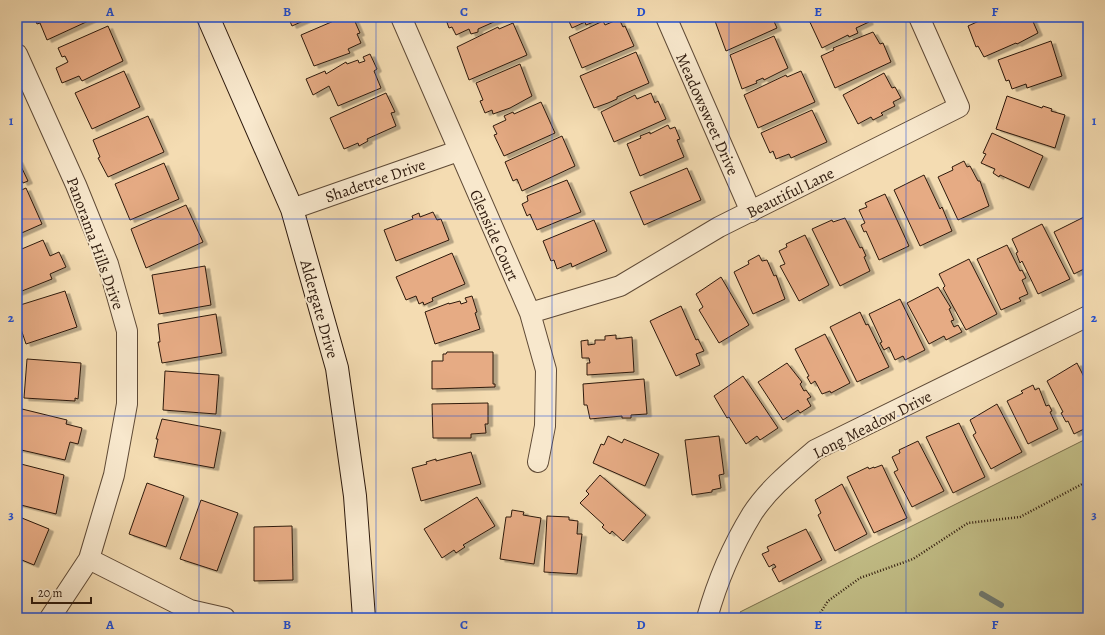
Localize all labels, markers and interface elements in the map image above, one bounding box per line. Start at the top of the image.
text: A [105,3,115,20]
text: B [283,3,291,20]
text: C [460,3,468,20]
text: D [636,3,646,20]
text: E [814,3,822,20]
text: F [992,3,999,20]
street label: Meadowsweet Drive [670,50,744,179]
text: 1 [9,112,14,129]
text: 1 [1092,112,1097,129]
street label: Shadetree Drive [322,153,428,208]
street label: Beautiful Lane [743,162,838,224]
street label: Panorama Hills Drive [61,174,129,313]
street label: Glenside Court [464,186,524,285]
street label: Aldergate Drive [294,256,344,361]
text: 2 [8,309,15,326]
text: 2 [1091,309,1098,326]
street label: Long Meadow Drive [809,385,936,464]
text: 3 [8,506,14,523]
text: 3 [1091,506,1097,523]
scale bar [32,579,91,605]
text: 20 m [38,585,62,601]
text: A [105,616,115,633]
text: B [283,616,291,633]
text: C [460,616,468,633]
text: D [636,616,646,633]
text: E [814,616,822,633]
text: F [992,616,999,633]

